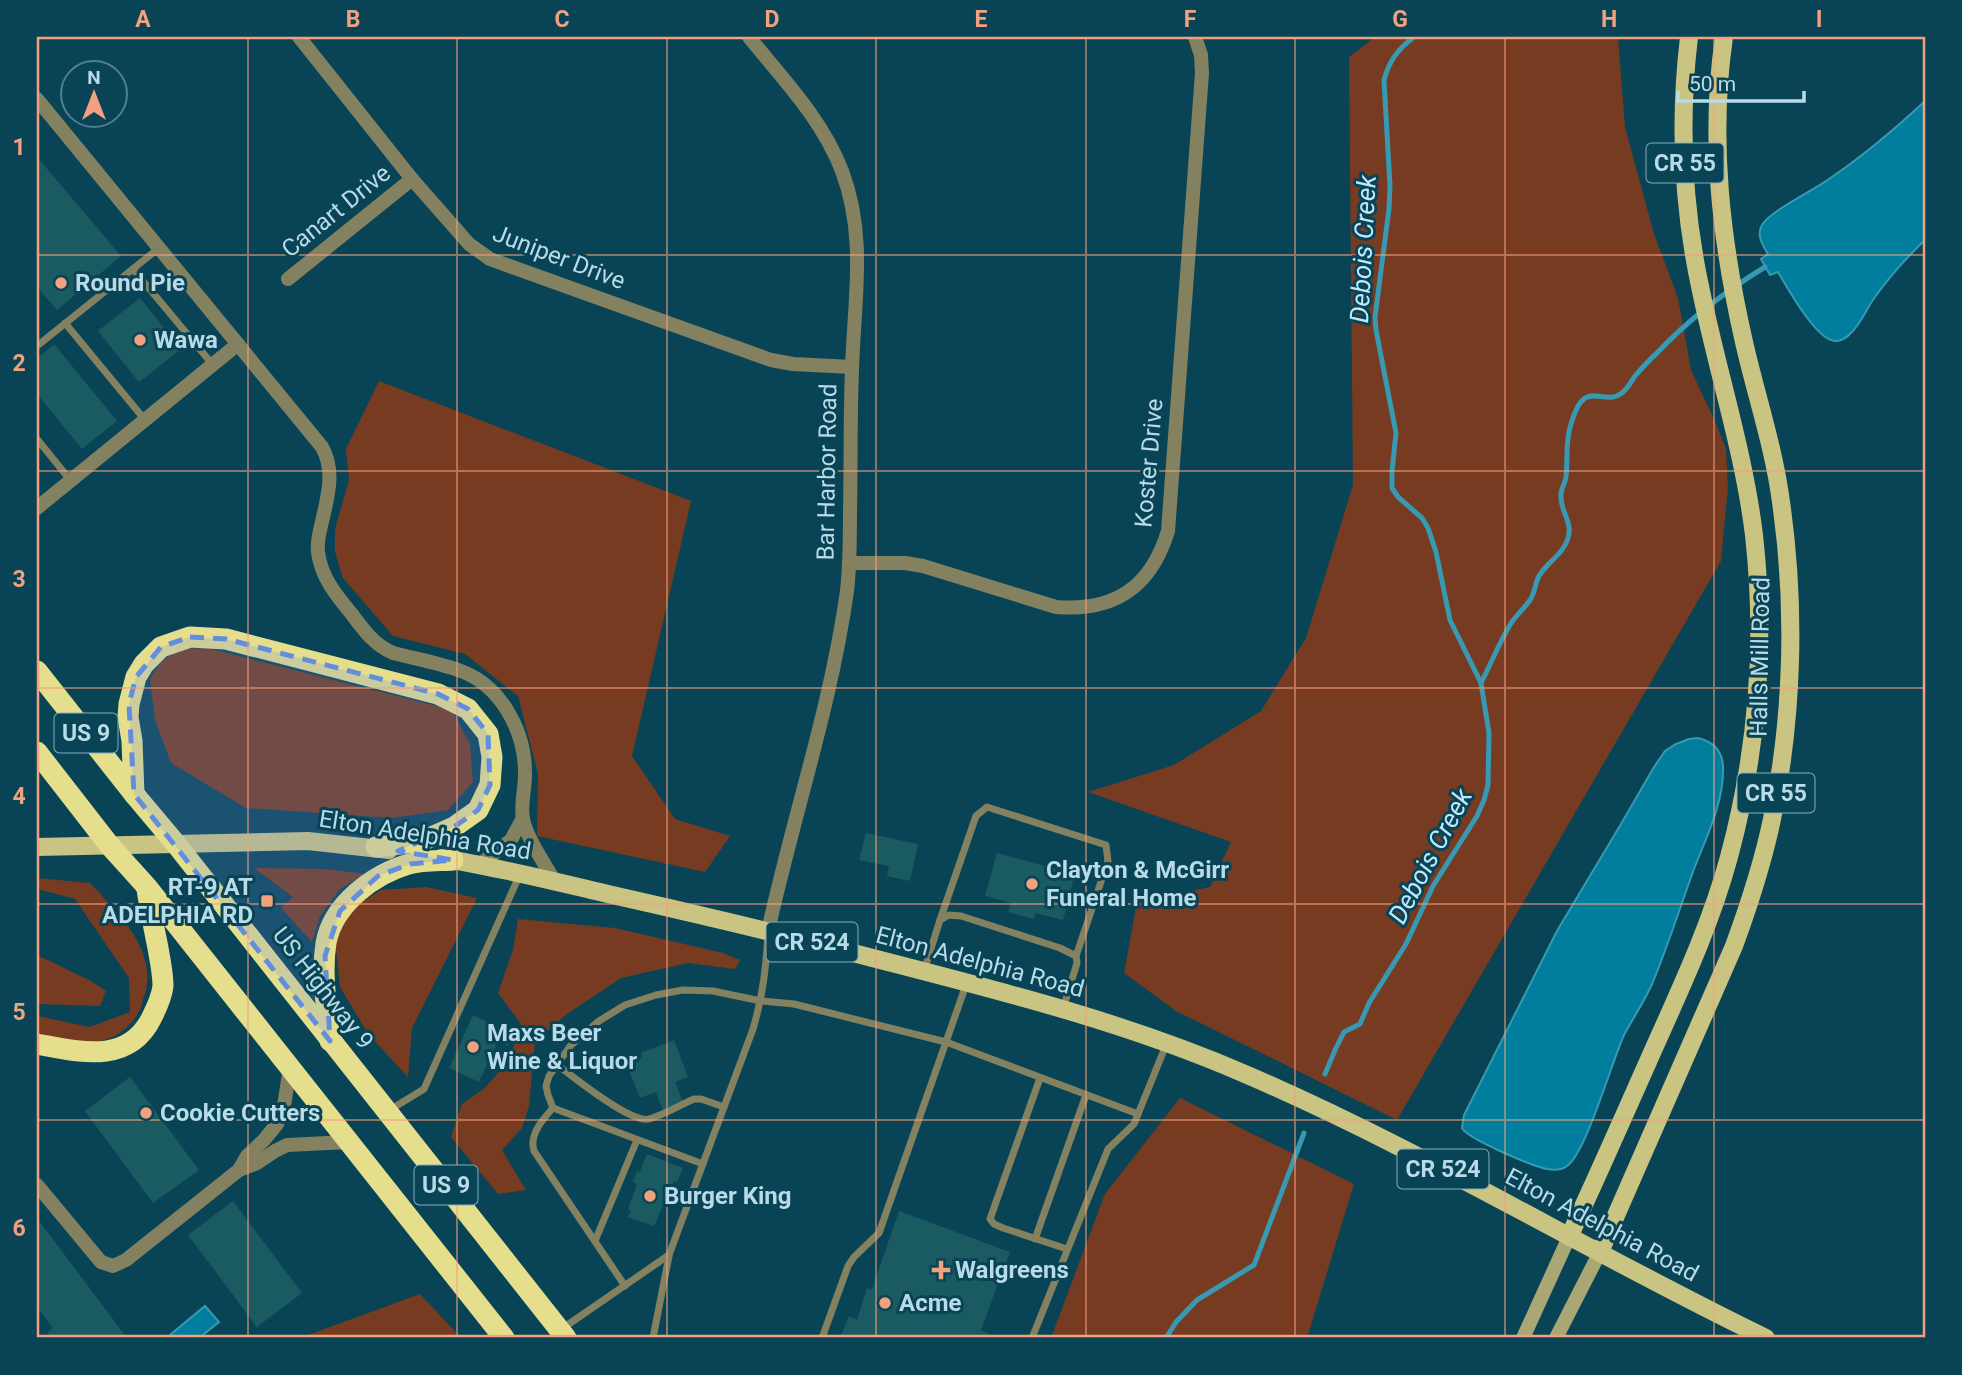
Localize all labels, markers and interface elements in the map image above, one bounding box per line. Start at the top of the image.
text: A [135,6,151,33]
text: B [346,6,360,33]
text: C [554,6,570,33]
text: D [765,6,779,33]
text: E [975,6,988,33]
text: F [1184,6,1197,33]
text: G [1392,6,1408,33]
text: H [1601,6,1617,33]
text: I [1816,6,1822,33]
north arrow [60,60,130,130]
scale bar [1678,60,1804,104]
text: N [87,66,101,89]
text: 50 m [1689,72,1736,96]
text: 1 [12,134,26,161]
road number: CR 55 [1646,144,1724,182]
street label: Canart Drive [276,159,396,263]
water label: Debois Creek [1344,173,1382,324]
street label: Juniper Drive [489,219,629,295]
place label: Round Pie [75,269,185,297]
marker: Round Pie [53,275,69,291]
place label: Wawa [154,326,218,354]
marker: Wawa [132,332,148,348]
text: 2 [12,350,26,377]
street label: Bar Harbor Road [811,383,843,561]
street label: Koster Drive [1129,397,1169,529]
text: 3 [12,566,26,593]
street label: Halls Mill Road [1745,577,1775,737]
road number: US 9 [55,713,118,752]
road number: CR 55 [1738,774,1814,813]
water label: Debois Creek [1382,782,1479,928]
text: 4 [12,783,26,810]
street label: Elton Adelphia Road [317,804,533,866]
place label: Clayton & McGirr Funeral Home [1046,856,1229,912]
place label: RT-9 AT ADELPHIA RD [102,873,253,929]
marker: Clayton & McGirr Funeral Home [1024,876,1040,892]
marker: RT-9 AT ADELPHIA RD [259,893,275,909]
street label: US Highway 9 [267,921,379,1055]
street label: Elton Adelphia Road [873,921,1087,1003]
road number: CR 524 [766,923,858,962]
text: 5 [12,999,26,1026]
place label: Maxs Beer Wine & Liquor [487,1019,637,1075]
marker: Maxs Beer Wine & Liquor [465,1039,481,1055]
place label: Cookie Cutters [160,1099,320,1127]
marker: Cookie Cutters [138,1105,154,1121]
road number: CR 524 [1398,1150,1488,1188]
street label: Elton Adelphia Road [1501,1162,1703,1288]
road number: US 9 [414,1166,478,1204]
place label: Burger King [664,1182,792,1210]
marker: Burger King [642,1188,658,1204]
text: 6 [12,1215,26,1242]
place label: Walgreens [955,1256,1069,1284]
marker: Walgreens [933,1262,949,1278]
place label: Acme [899,1289,961,1317]
marker: Acme [877,1295,893,1311]

